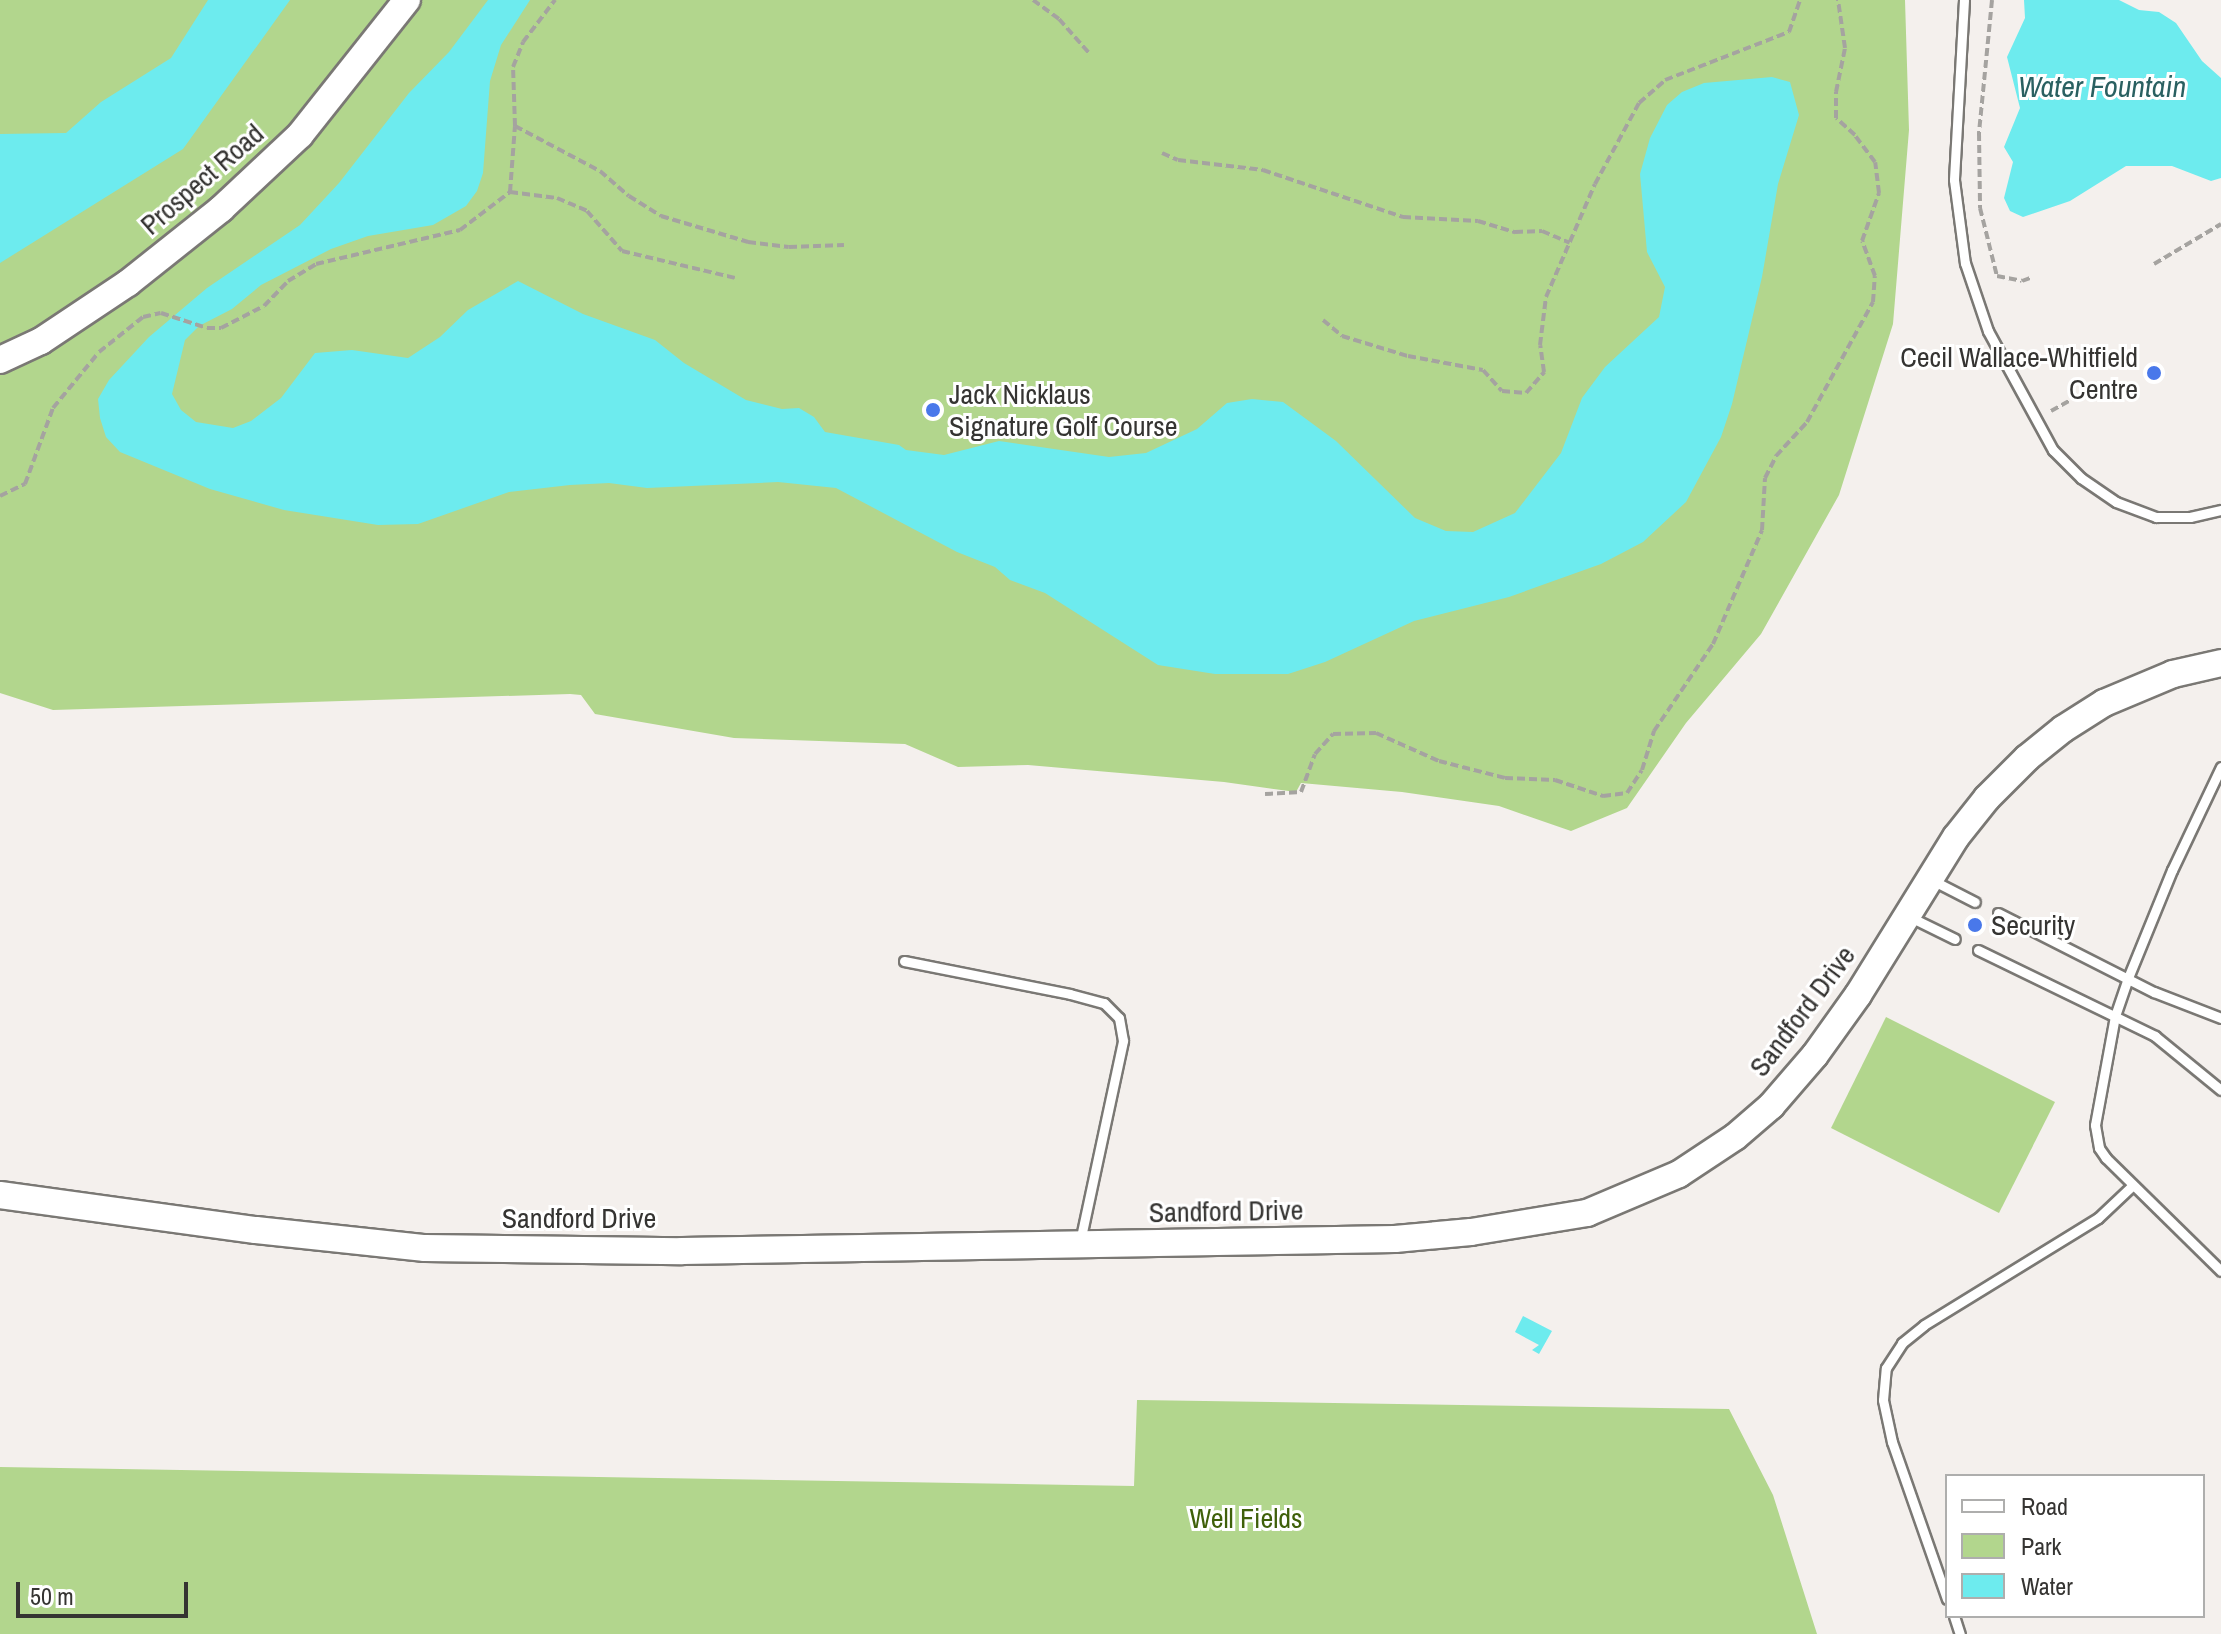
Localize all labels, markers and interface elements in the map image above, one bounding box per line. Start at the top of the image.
water label: Water Fountain [2018,68,2186,104]
street label: Prospect Road [134,117,270,241]
place label: Cecil Wallace-Whitfield Centre [1900,340,2138,406]
marker: Cecil Wallace-Whitfield Centre [2145,364,2163,382]
place label: Jack Nicklaus Signature Golf Course [949,377,1177,443]
marker: Jack Nicklaus Signature Golf Course [924,401,942,419]
place label: Security [1991,908,2075,942]
marker: Security [1966,916,1984,934]
street label: Sandford Drive [1742,939,1862,1083]
street label: Sandford Drive [1149,1193,1303,1229]
street label: Sandford Drive [502,1201,656,1235]
legend [1945,1474,2205,1618]
text: Road [2021,1490,2068,1522]
park label: Well Fields [1189,1501,1303,1535]
text: Park [2021,1530,2061,1562]
scale bar [20,1566,192,1616]
text: Water [2021,1570,2073,1602]
text: 50 m [30,1580,74,1612]

